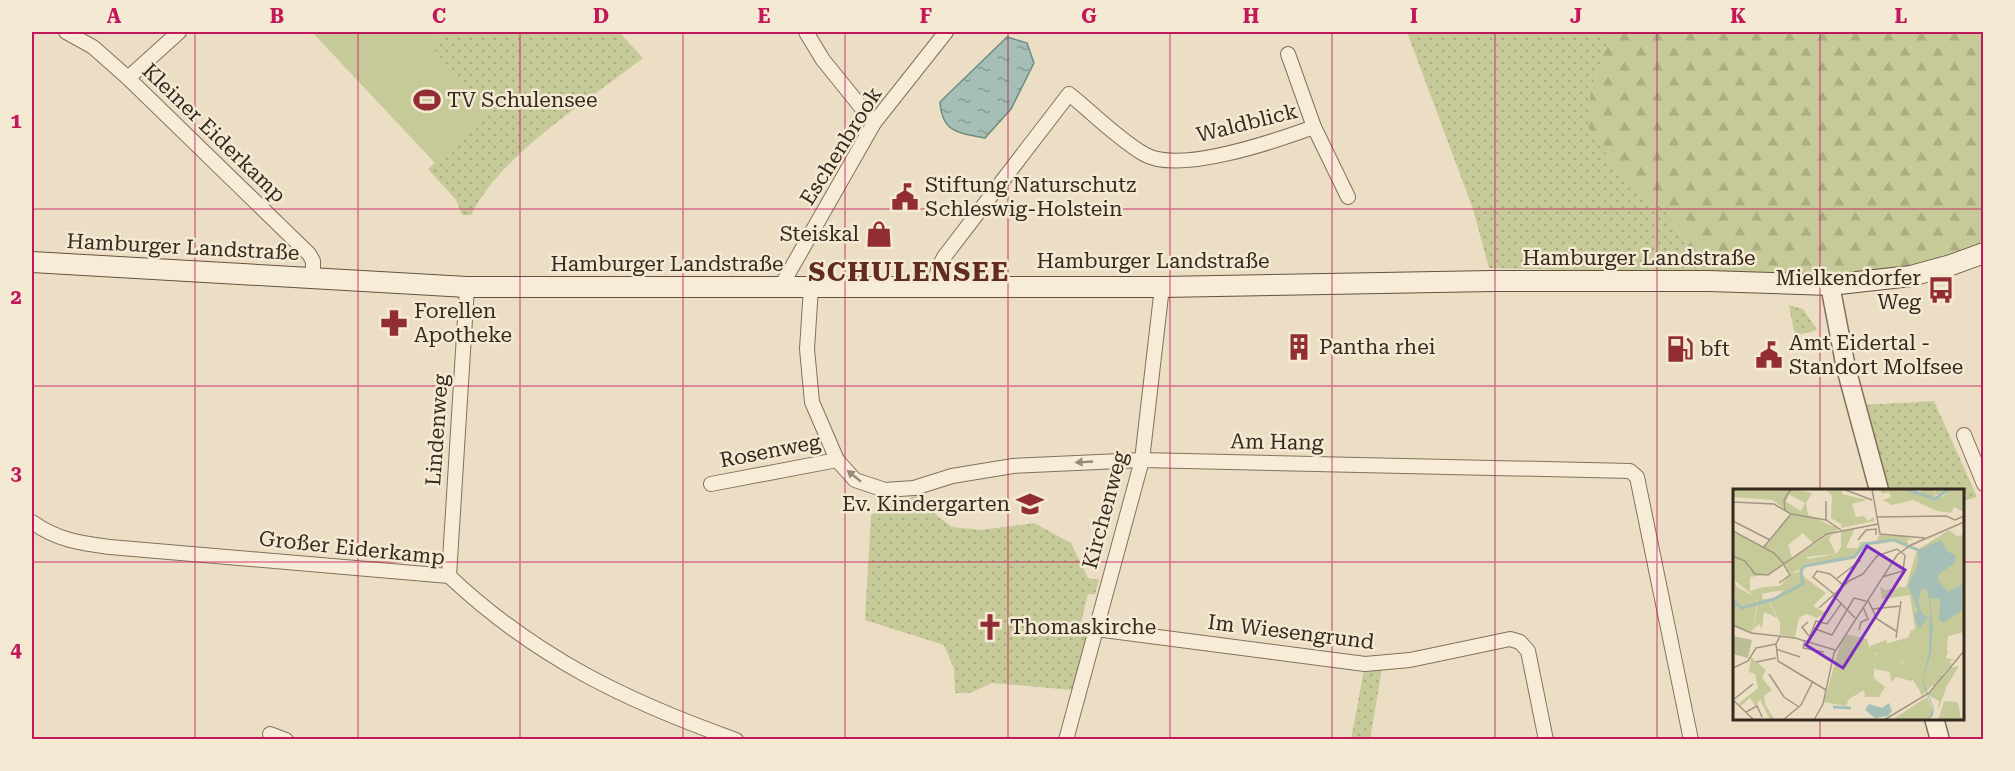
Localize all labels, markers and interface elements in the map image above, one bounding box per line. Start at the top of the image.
text: A [107,4,122,28]
text: B [270,4,284,28]
text: C [432,4,446,28]
text: D [593,4,609,28]
text: E [758,4,771,28]
text: F [920,4,932,28]
text: G [1081,4,1097,28]
text: H [1243,4,1259,28]
text: I [1410,4,1418,28]
text: J [1570,4,1582,28]
text: K [1730,4,1746,28]
text: L [1895,4,1908,28]
street label: Kleiner Eiderkamp [137,58,291,208]
street label: Eschenbrook [795,83,887,209]
sports icon: TV Schulensee [412,85,442,115]
place label: TV Schulensee [447,88,597,112]
street label: Waldblick [1194,99,1300,147]
text: 1 [10,109,22,133]
place label: Stiftung Naturschutz Schleswig-Holstein [925,173,1136,221]
public building icon: Stiftung Naturschutz Schleswig-Holstein [890,182,920,212]
shop icon: Steiskal [864,219,894,249]
place label: Steiskal [780,222,860,246]
street label: Hamburger Landstraße [66,229,300,265]
street label: Hamburger Landstraße [1522,246,1756,270]
street label: Hamburger Landstraße [1036,249,1270,273]
street label: Hamburger Landstraße [550,252,784,276]
district label: SCHULENSEE [808,256,1010,288]
place label: Mielkendorfer Weg [1775,266,1921,314]
bus stop icon: Mielkendorfer Weg [1926,275,1956,305]
text: 2 [10,285,22,309]
place label: Forellen Apotheke [414,299,512,347]
pharmacy icon: Forellen Apotheke [379,308,409,338]
place label: Amt Eidertal - Standort Molfsee [1789,331,1963,379]
building icon: Pantha rhei [1284,332,1314,362]
fuel station icon: bft [1665,334,1695,364]
place label: Pantha rhei [1319,335,1436,359]
place label: bft [1700,337,1730,361]
public building icon: Amt Eidertal - Standort Molfsee [1754,340,1784,370]
street label: Lindenweg [421,373,453,487]
street label: Rosenweg [718,429,823,473]
street label: Am Hang [1230,429,1324,455]
street label: Kirchenweg [1078,448,1132,571]
one-way arrow [1074,457,1093,466]
text: 3 [10,461,22,485]
one-way arrow [846,469,862,482]
school or university icon: Ev. Kindergarten [1015,489,1045,519]
inset map [1733,489,1964,720]
place label: Ev. Kindergarten [842,492,1010,516]
street label: Großer Eiderkamp [258,526,446,570]
street label: Im Wiesengrund [1206,610,1376,654]
church icon: Thomaskirche [975,612,1005,642]
place label: Thomaskirche [1010,615,1156,639]
text: 4 [10,638,22,662]

